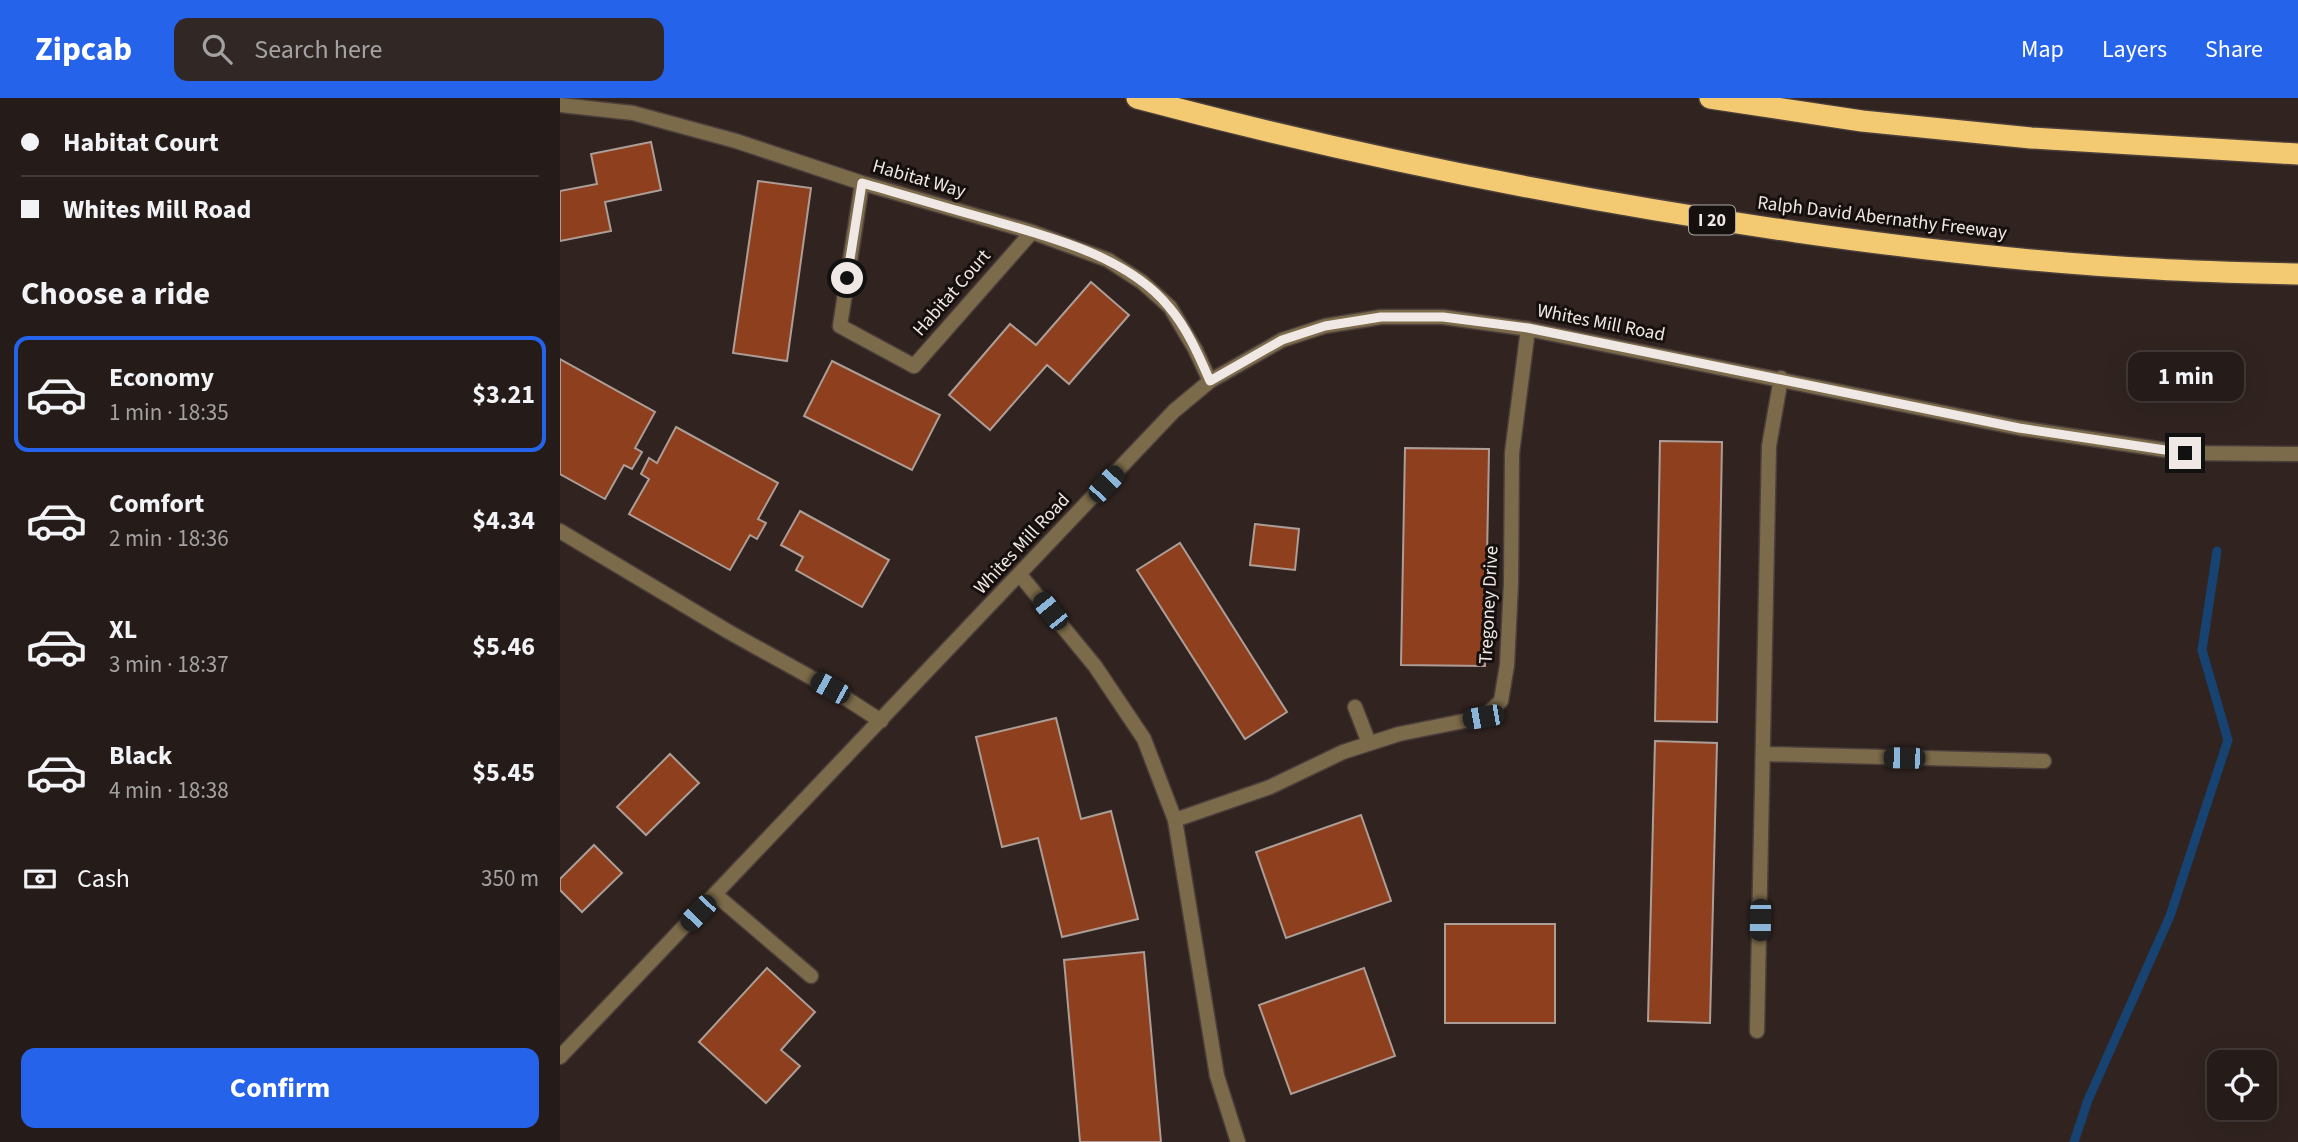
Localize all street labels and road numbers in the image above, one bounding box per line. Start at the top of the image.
street label: Habitat Way [869,153,969,205]
street label: Ralph David Abernathy Freeway [1756,189,2008,247]
road number: I 20 [1689,205,1735,234]
street label: Habitat Court [907,243,998,342]
street label: Whites Mill Road [1535,297,1667,349]
street label: Whites Mill Road [968,487,1076,601]
street label: Tregoney Drive [1472,545,1506,665]

